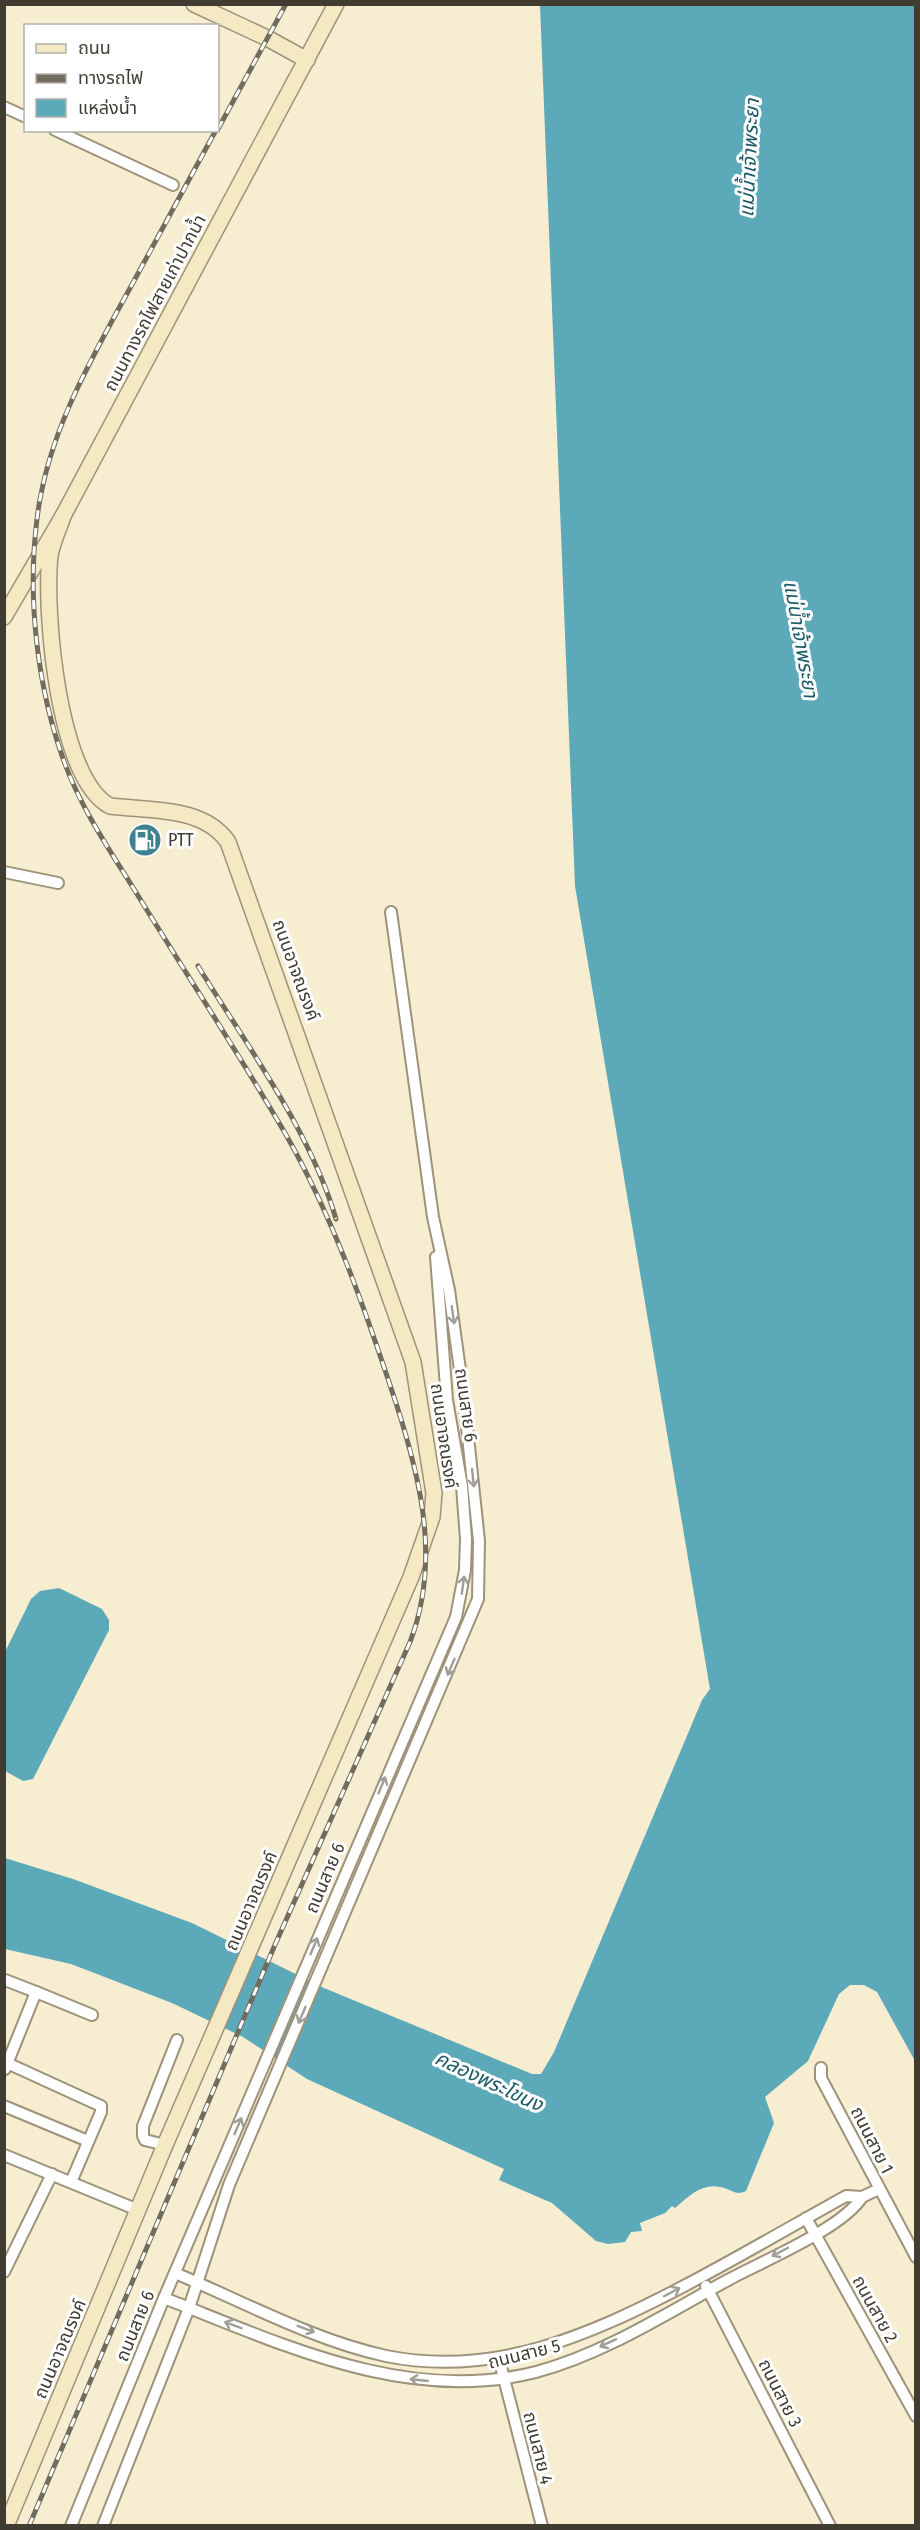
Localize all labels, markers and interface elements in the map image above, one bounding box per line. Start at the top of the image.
legend [24,24,219,132]
text: ถนน [78,37,111,59]
text: ทางรถไฟ [78,67,143,89]
text: แหล่งน้ำ [78,95,137,119]
water label: แม่น้ำเจ้าพระยา [732,97,764,218]
street label: ถนนทางรถไฟสายเก่าปากน้ำ [97,210,211,395]
water label: แม่น้ำเจ้าพระยา [779,578,825,700]
fuel station icon: PTT [127,822,163,858]
place label: PTT [168,829,194,851]
street label: ถนนอาจณรงค์ [268,916,324,1024]
one-way arrow [447,1305,458,1325]
street label: ถนนสาย 6 [450,1367,482,1443]
street label: ถนนอาจณรงค์ [426,1382,462,1490]
one-way arrow [468,1467,479,1487]
one-way arrow [457,1576,468,1596]
one-way arrow [444,1658,455,1676]
one-way arrow [377,1776,388,1795]
street label: ถนนสาย 6 [300,1839,350,1917]
street label: ถนนอาจณรงค์ [220,1848,282,1954]
one-way arrow [309,1938,320,1956]
one-way arrow [296,2005,307,2023]
water label: คลองพระโขนง [431,2046,548,2117]
street label: ถนนสาย 1 [846,2103,898,2177]
one-way arrow [233,2117,244,2136]
one-way arrow [772,2247,790,2258]
street label: ถนนสาย 2 [848,2272,902,2346]
one-way arrow [662,2286,680,2297]
street label: ถนนสาย 6 [111,2287,159,2365]
street label: ถนนอาจณรงค์ [29,2296,91,2402]
one-way arrow [224,2318,243,2329]
one-way arrow [296,2324,315,2335]
street label: ถนนสาย 5 [486,2334,562,2374]
one-way arrow [599,2338,617,2350]
street label: ถนนสาย 3 [754,2355,806,2431]
one-way arrow [410,2374,430,2385]
street label: ถนนสาย 4 [518,2409,558,2487]

